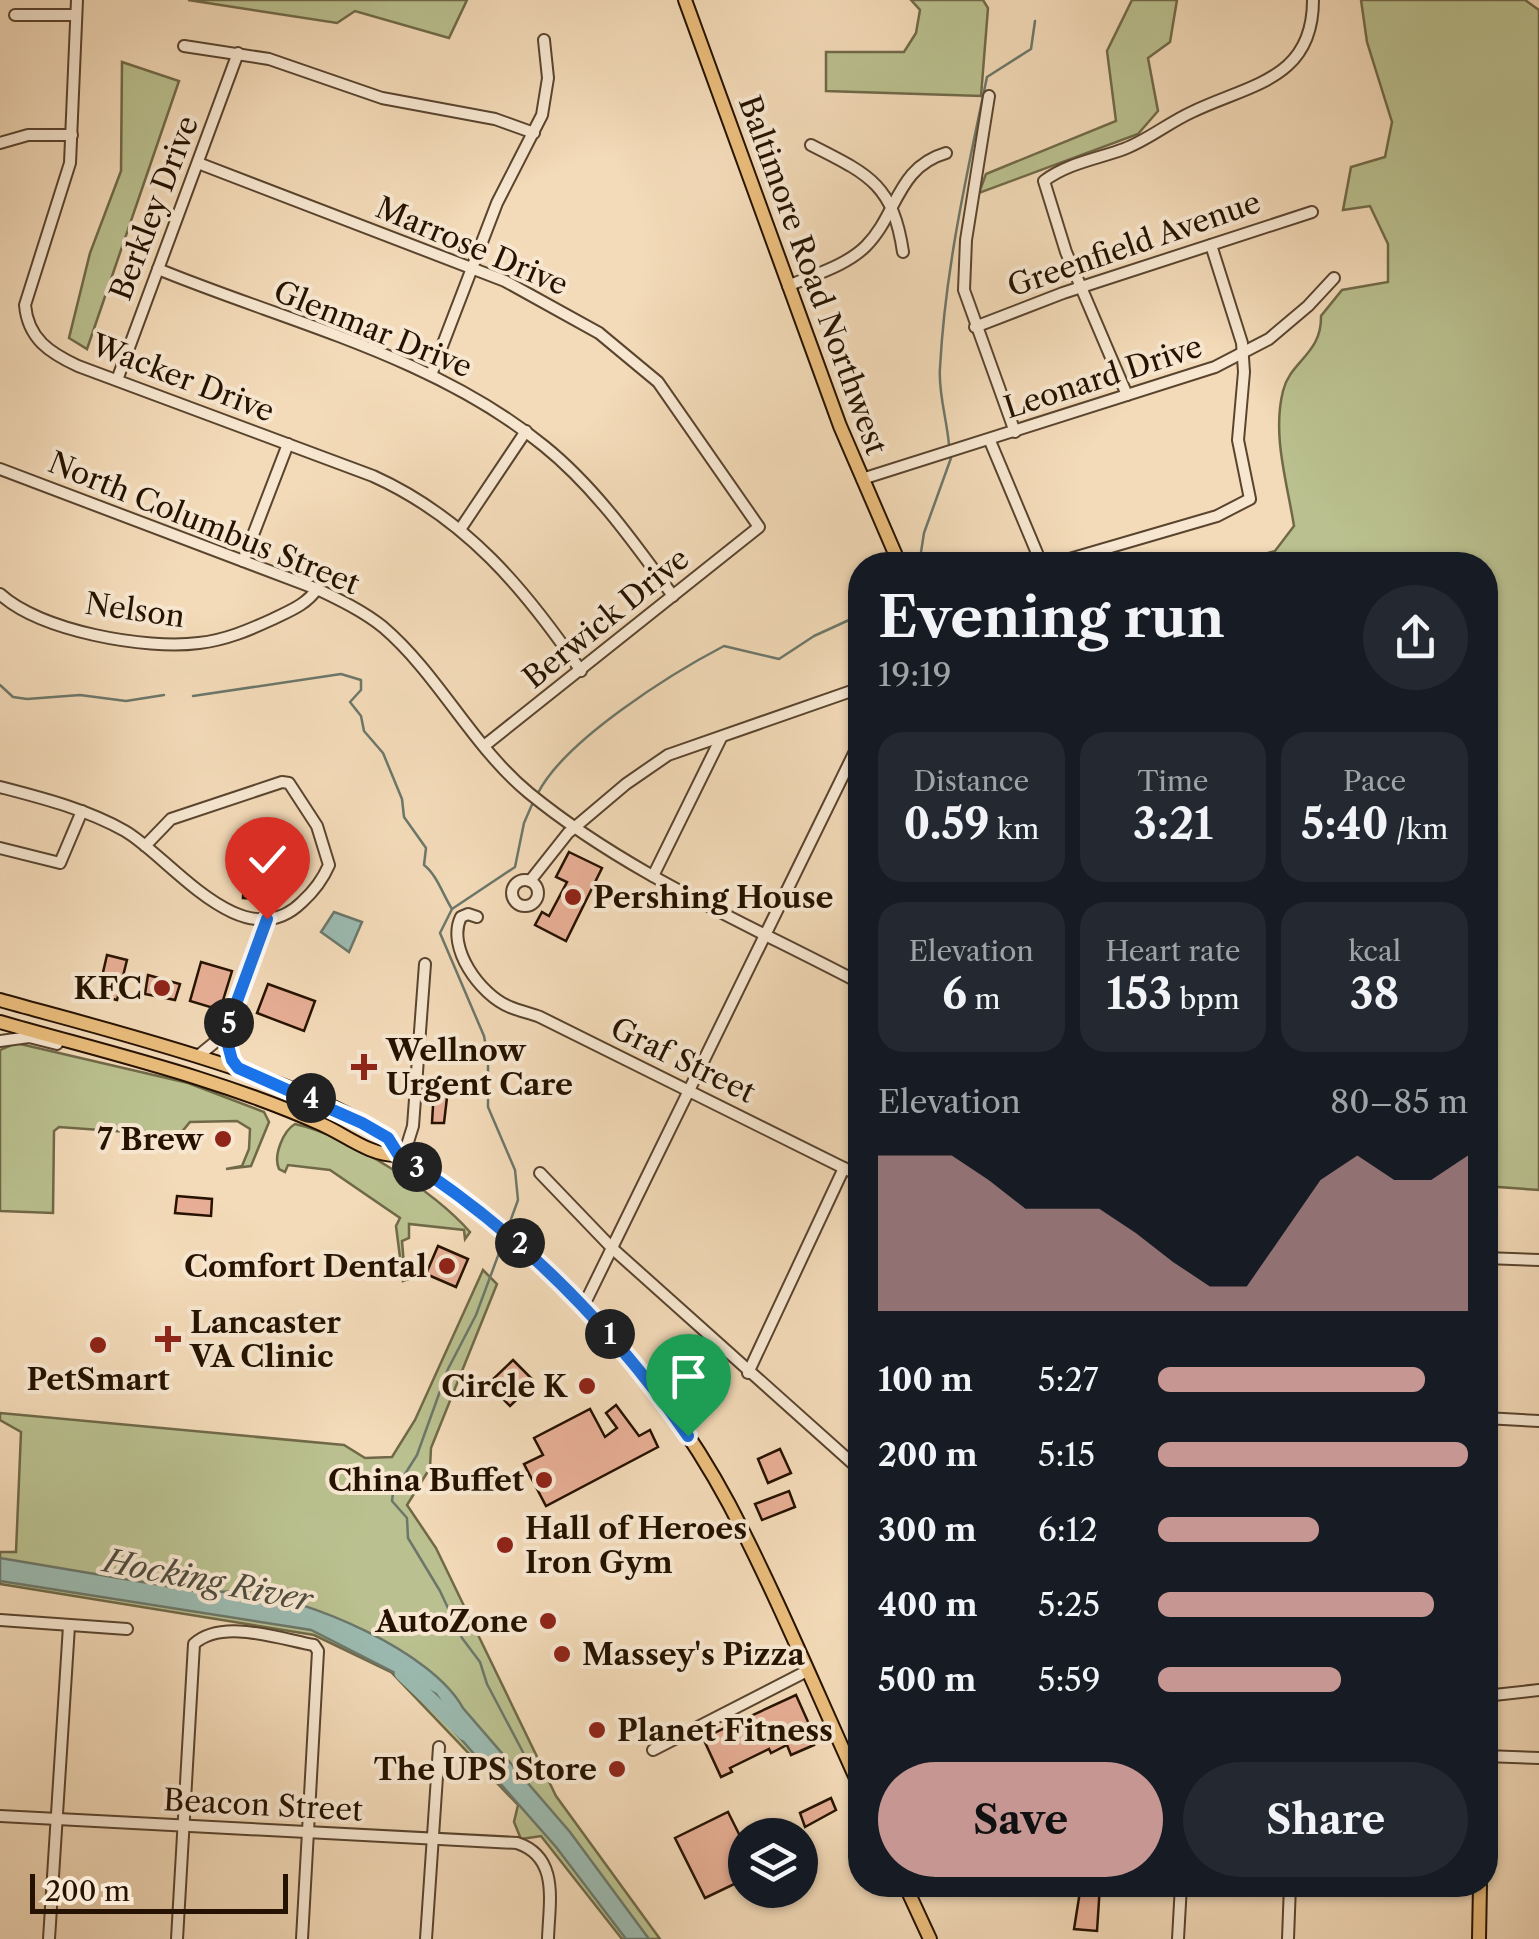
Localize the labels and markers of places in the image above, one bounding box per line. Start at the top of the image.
pin [225,817,310,920]
place label: Pershing House [593,879,834,916]
marker: Pershing House [562,886,584,908]
place label: KFC [74,970,142,1007]
marker: KFC [151,977,173,999]
pin: 5 [204,998,254,1048]
place label: Wellnow Urgent Care [385,1032,573,1103]
marker: Wellnow Urgent Care [351,1054,377,1080]
pin: 4 [286,1073,336,1123]
place label: 7 Brew [97,1121,205,1158]
marker: 7 Brew [212,1128,234,1150]
pin: 3 [392,1142,442,1192]
pin: 2 [495,1218,545,1268]
place label: Comfort Dental [184,1248,427,1285]
marker: Comfort Dental [436,1255,458,1277]
place label: Lancaster VA Clinic [189,1304,341,1375]
pin: 1 [585,1309,635,1359]
marker: Lancaster VA Clinic [155,1326,181,1352]
marker: PetSmart [87,1334,109,1356]
pin [646,1334,731,1437]
place label: PetSmart [26,1361,170,1398]
place label: Circle K [441,1368,568,1405]
marker: Circle K [576,1375,598,1397]
place label: China Buffet [328,1462,524,1499]
marker: China Buffet [533,1469,555,1491]
place label: Hall of Heroes Iron Gym [525,1510,747,1581]
marker: Hall of Heroes Iron Gym [494,1534,516,1556]
place label: AutoZone [375,1603,528,1640]
marker: AutoZone [537,1610,559,1632]
place label: Massey's Pizza [582,1636,806,1673]
marker: Massey's Pizza [551,1643,573,1665]
place label: Planet Fitness [617,1712,833,1749]
marker: Planet Fitness [586,1719,608,1741]
place label: The UPS Store [374,1751,597,1788]
marker: The UPS Store [606,1758,628,1780]

